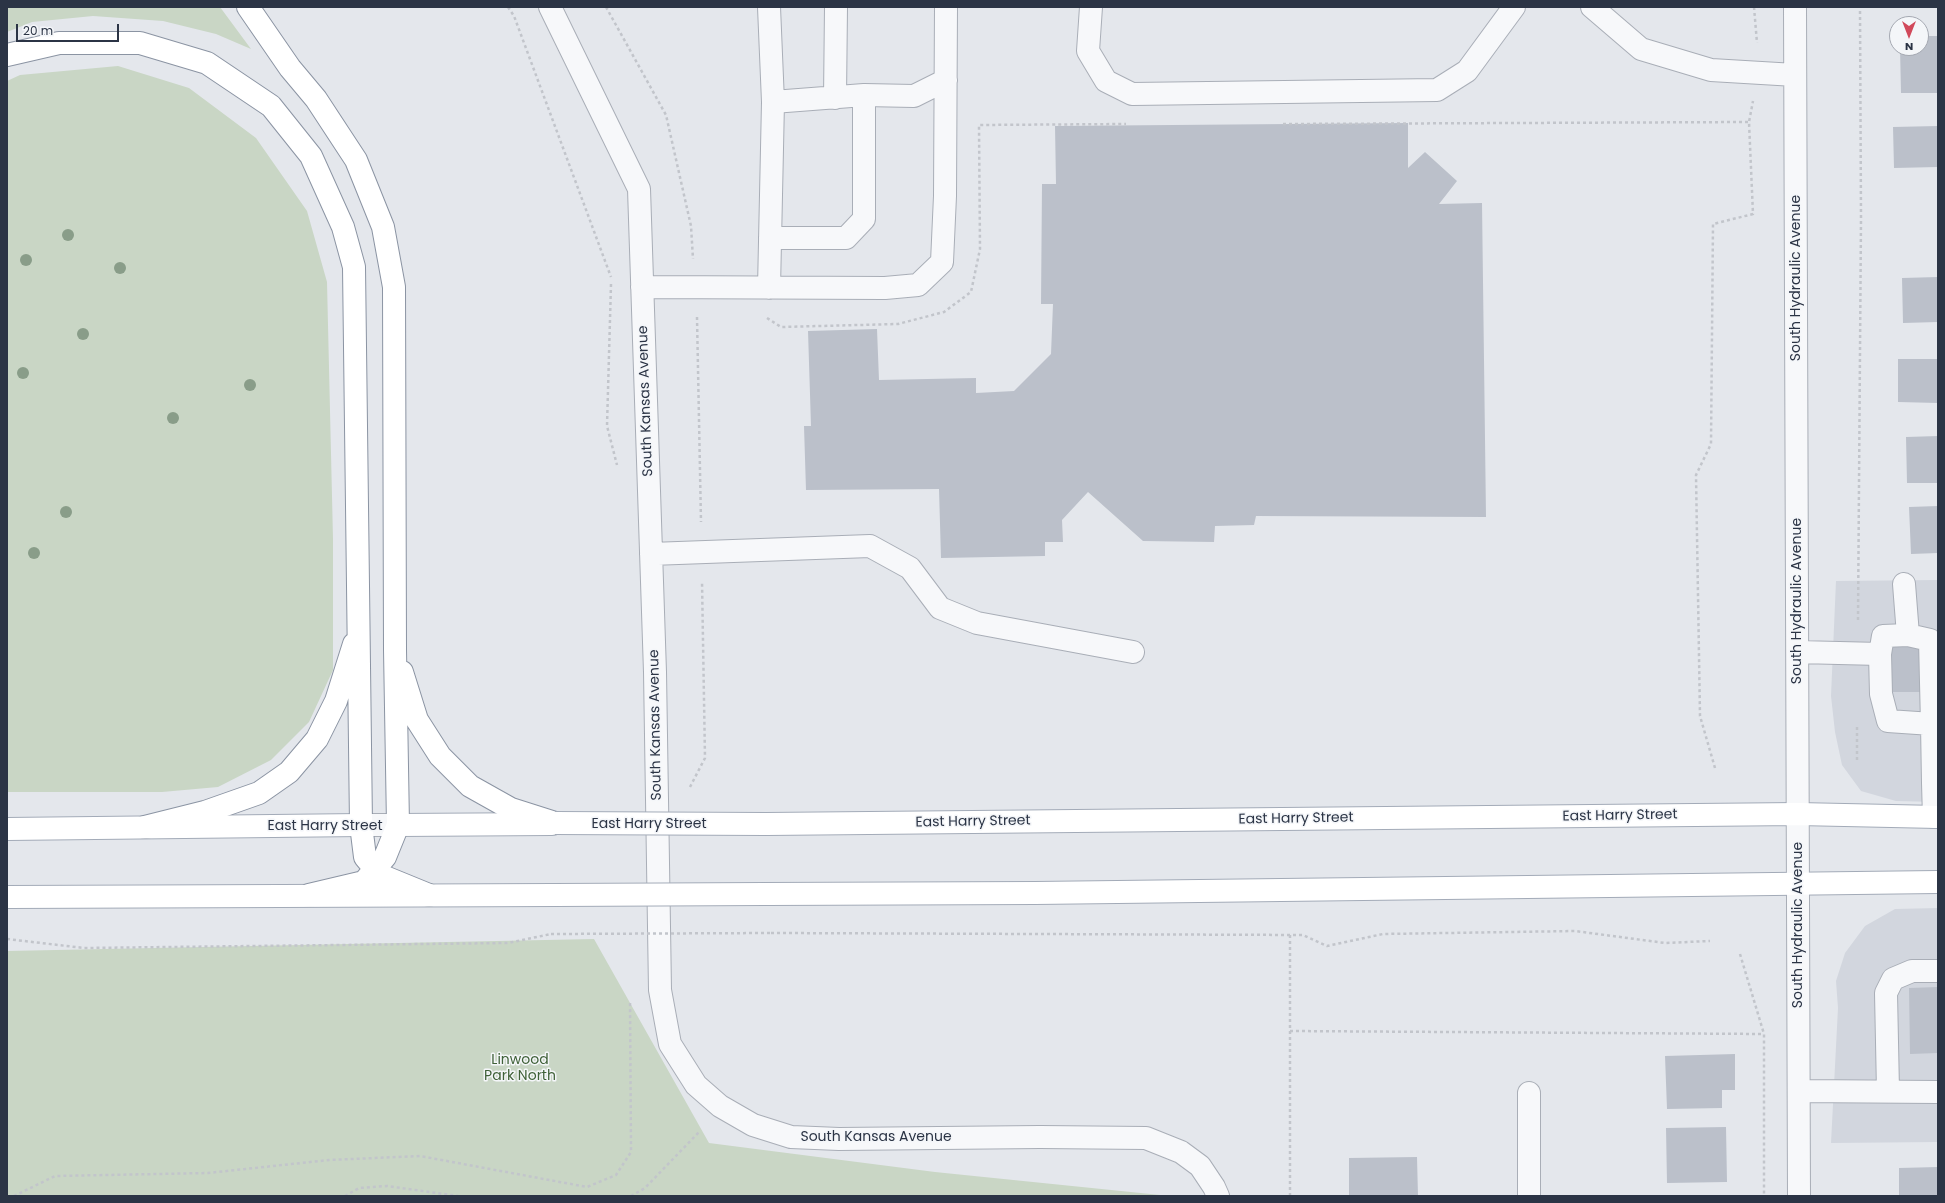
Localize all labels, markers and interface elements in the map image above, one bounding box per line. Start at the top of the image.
scale bar [18,16,121,42]
north arrow [1889,16,1929,56]
text: 20 m [23,22,53,39]
text: N [1905,39,1913,55]
street label: South Hydraulic Avenue [1788,195,1804,361]
street label: South Kansas Avenue [635,325,657,477]
street label: South Hydraulic Avenue [1789,518,1805,684]
street label: South Kansas Avenue [646,649,666,801]
street label: East Harry Street [1562,807,1678,825]
street label: East Harry Street [1238,810,1354,828]
street label: East Harry Street [915,813,1031,831]
street label: East Harry Street [592,816,706,832]
street label: East Harry Street [268,818,382,834]
street label: South Hydraulic Avenue [1790,842,1806,1008]
park label: Linwood Park North [484,1052,556,1084]
street label: South Kansas Avenue [800,1129,952,1145]

